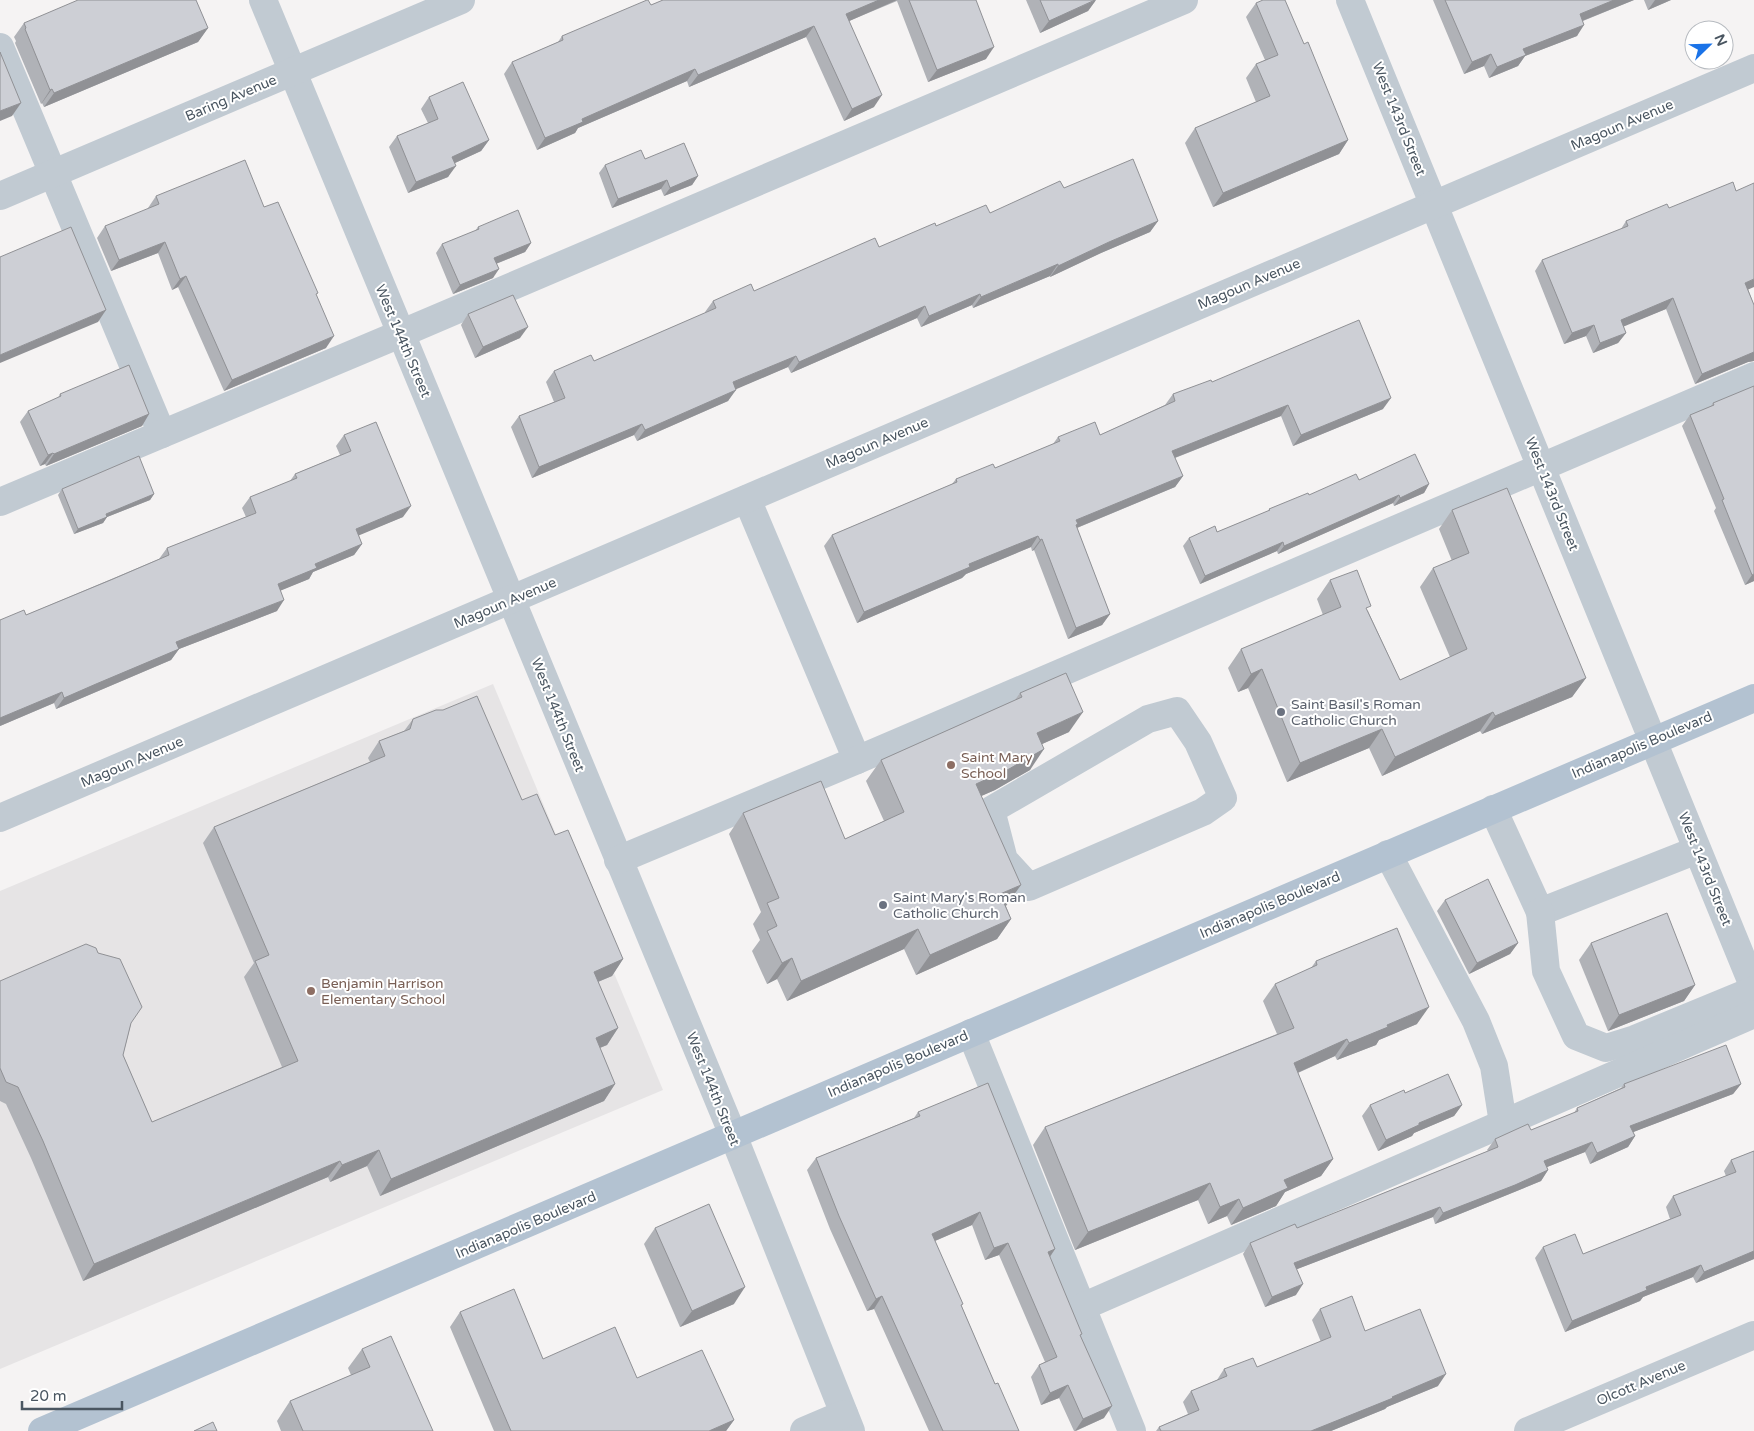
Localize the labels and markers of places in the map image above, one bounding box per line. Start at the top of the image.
place label: Saint Basil's Roman Catholic Church [1291,696,1421,729]
marker: Saint Basil's Roman Catholic Church [1275,706,1287,718]
place label: Saint Mary School [961,749,1033,782]
marker: Saint Mary School [945,759,957,771]
place label: Saint Mary's Roman Catholic Church [893,889,1026,922]
marker: Saint Mary's Roman Catholic Church [877,899,889,911]
place label: Benjamin Harrison Elementary School [321,975,445,1008]
marker: Benjamin Harrison Elementary School [305,985,317,997]

